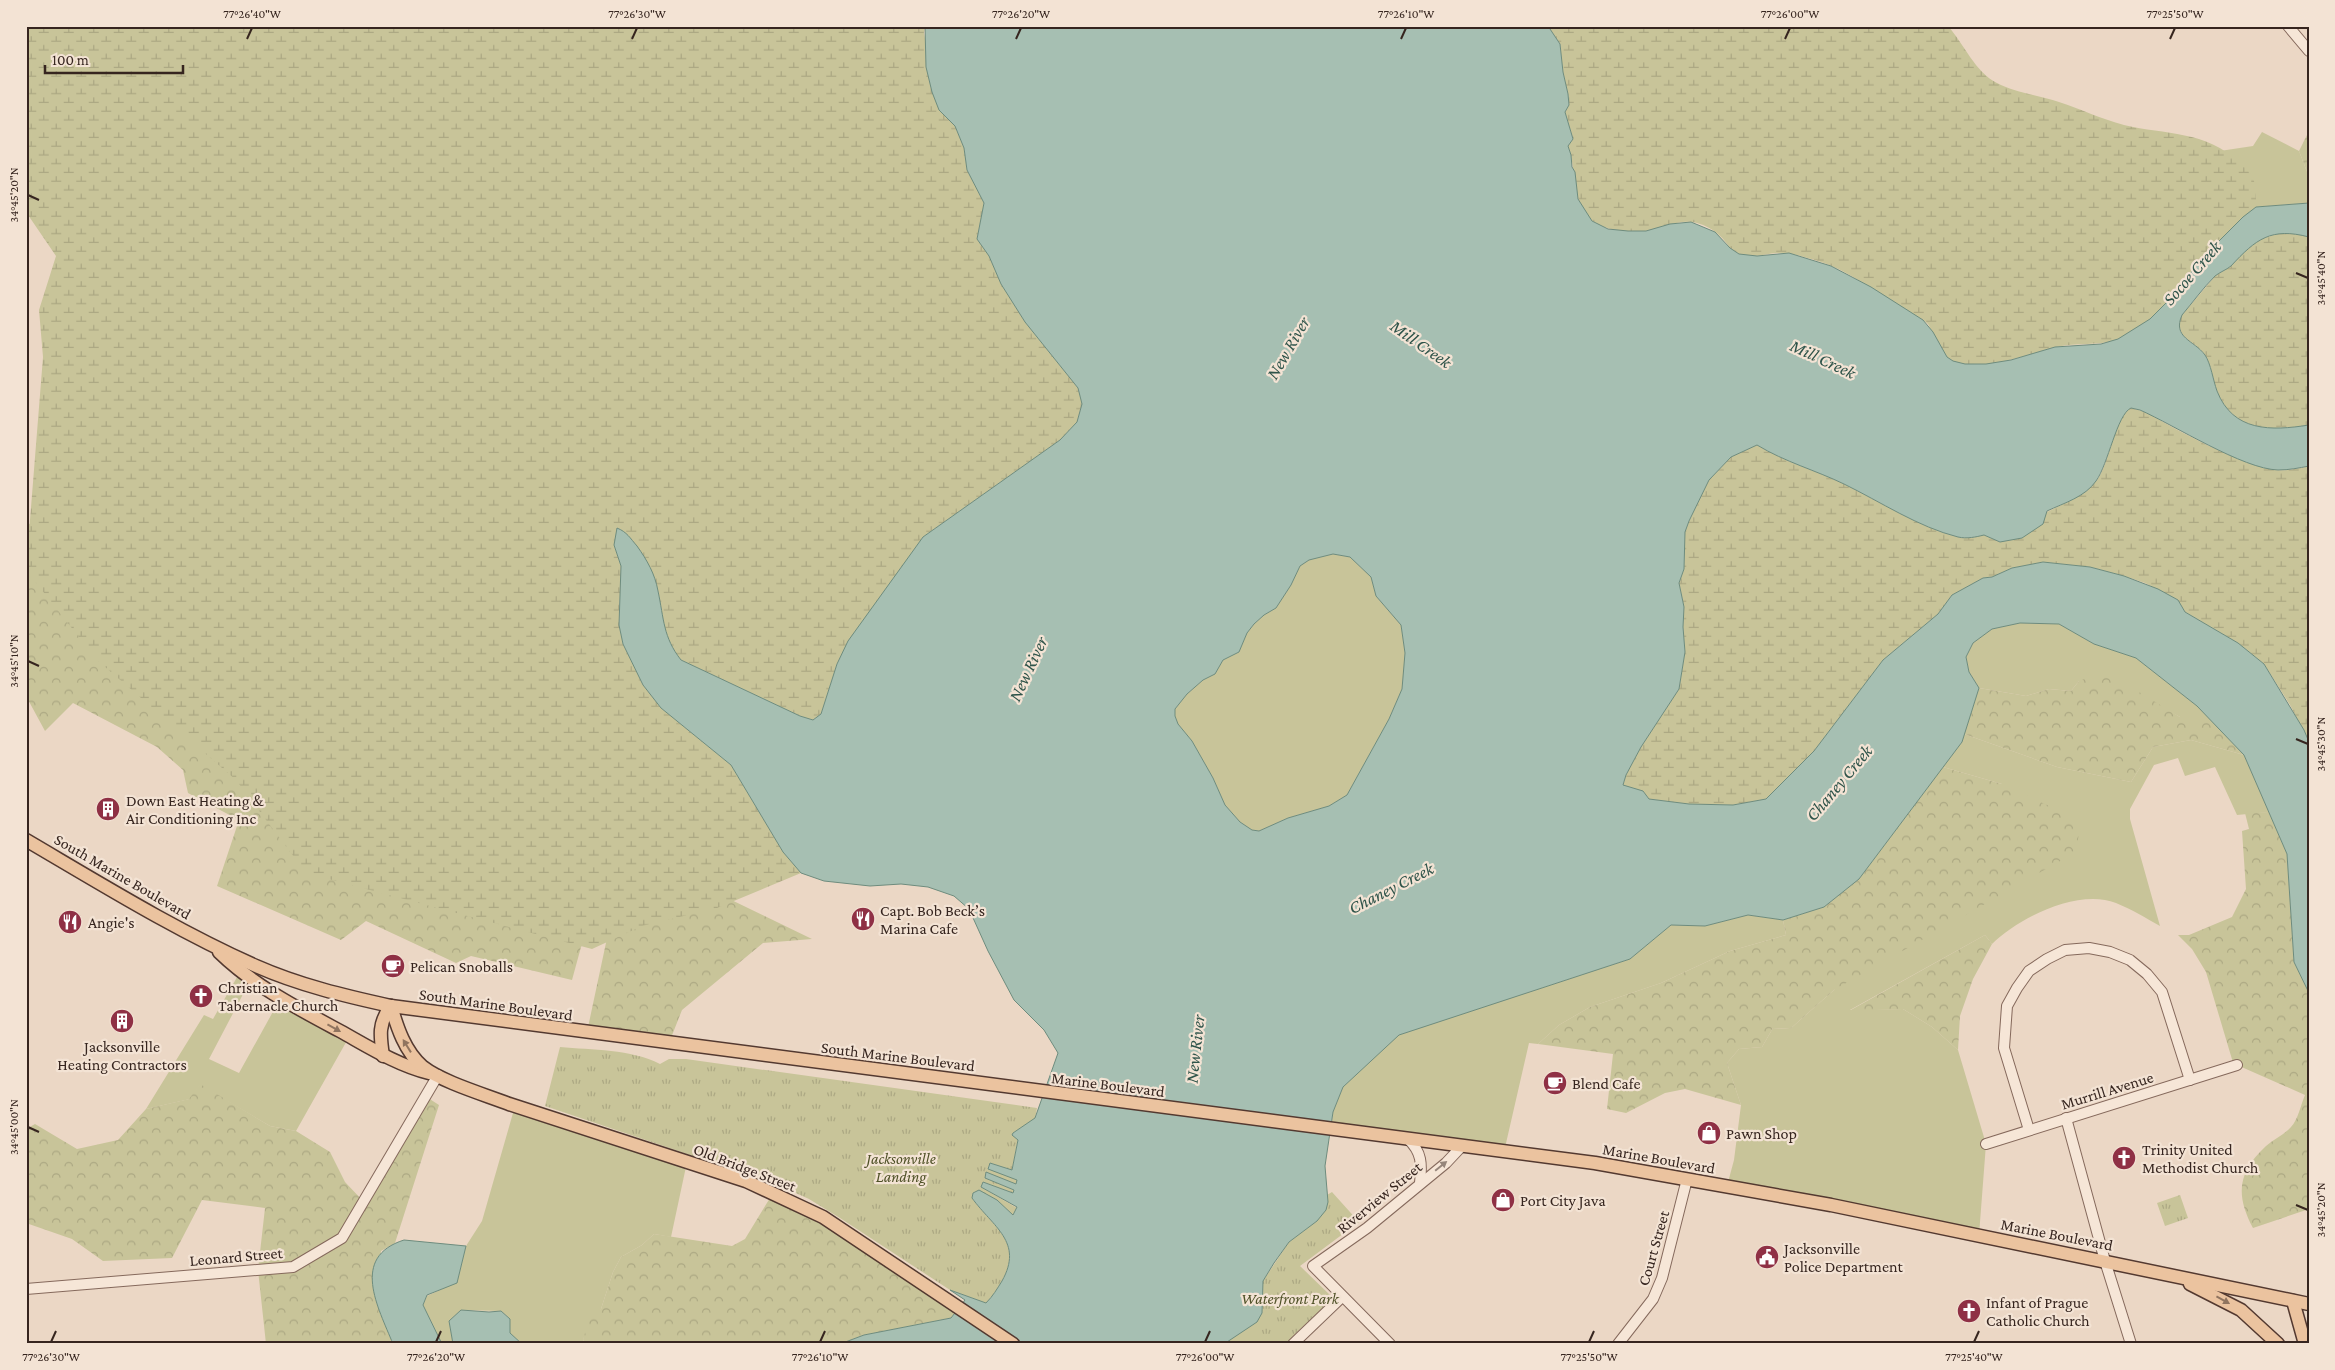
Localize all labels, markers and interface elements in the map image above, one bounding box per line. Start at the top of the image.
text: 77°26'40"W [223,7,281,21]
text: 77°26'30"W [608,7,666,21]
text: 77°26'20"W [992,7,1050,21]
text: 77°26'10"W [1378,7,1434,21]
text: 77°26'00"W [1761,7,1819,21]
text: 77°25'50"W [2146,7,2204,21]
scale bar [45,42,182,74]
text: 100 m [52,52,89,68]
text: 34°45'20"N [7,167,21,223]
water label: Socoe Creek [2159,236,2226,309]
text: 34°45'40"N [2314,250,2328,305]
water label: New River [1262,313,1314,383]
water label: Mill Creek [1386,315,1456,373]
water label: Mill Creek [1786,335,1860,383]
water label: New River [1004,633,1052,704]
text: 34°45'10"N [7,634,21,688]
text: 34°45'30"N [2314,716,2328,771]
water label: Chaney Creek [1802,740,1877,825]
place label: Down East Heating & Air Conditioning Inc [126,792,264,828]
building icon: Down East Heating & Air Conditioning Inc [95,796,121,822]
street label: South Marine Boulevard [51,830,195,923]
water label: Chaney Creek [1345,858,1438,918]
place label: Capt. Bob Beck’s Marina Cafe [880,902,985,937]
restaurant icon: Capt. Bob Beck’s Marina Cafe [850,906,876,932]
restaurant icon: Angie's [57,909,83,935]
place label: Angie's [88,914,135,932]
cafe icon: Pelican Snoballs [380,953,406,979]
place label: Pelican Snoballs [410,958,513,975]
place label: Christian Tabernacle Church [218,979,339,1014]
church icon: Christian Tabernacle Church [188,983,214,1009]
street label: South Marine Boulevard [418,985,574,1024]
building icon: Jacksonville Heating Contractors [109,1008,135,1034]
water label: New River [1181,1013,1209,1084]
one-way arrow [326,1024,341,1032]
place label: Jacksonville Heating Contractors [57,1038,187,1074]
one-way arrow [402,1039,412,1053]
street label: South Marine Boulevard [820,1039,976,1074]
street label: Murrill Avenue [2059,1068,2155,1113]
street label: Marine Boulevard [1050,1069,1166,1100]
cafe icon: Blend Cafe [1542,1070,1568,1096]
place label: Blend Cafe [1572,1075,1640,1092]
text: 34°45'00"N [7,1099,21,1155]
shop icon: Pawn Shop [1696,1120,1722,1146]
place label: Pawn Shop [1726,1125,1797,1143]
street label: Old Bridge Street [691,1140,799,1196]
street label: Marine Boulevard [1601,1140,1717,1177]
place label: Trinity United Methodist Church [2142,1141,2259,1176]
church icon: Trinity United Methodist Church [2111,1145,2137,1171]
park label: Jacksonville Landing [863,1150,936,1186]
street label: Riverview Street [1334,1158,1426,1237]
one-way arrow [1435,1160,1448,1171]
text: 34°45'20"N [2314,1182,2328,1238]
shop icon: Port City Java [1490,1187,1516,1213]
place label: Port City Java [1520,1192,1606,1210]
street label: Court Street [1635,1208,1672,1288]
street label: Marine Boulevard [1999,1215,2115,1254]
place label: Jacksonville Police Department [1782,1240,1904,1276]
street label: Leonard Street [189,1244,284,1269]
public building icon: Jacksonville Police Department [1754,1244,1780,1270]
park label: Waterfront Park [1241,1290,1340,1308]
place label: Infant of Prague Catholic Church [1986,1294,2090,1329]
one-way arrow [2216,1296,2229,1305]
church icon: Infant of Prague Catholic Church [1956,1298,1982,1324]
text: 77°26'30"W [22,1350,80,1364]
text: 77°26'20"W [407,1350,465,1364]
text: 77°26'10"W [792,1350,848,1364]
text: 77°26'00"W [1176,1350,1234,1364]
text: 77°25'50"W [1560,1350,1618,1364]
text: 77°25'40"W [1945,1350,2003,1364]

